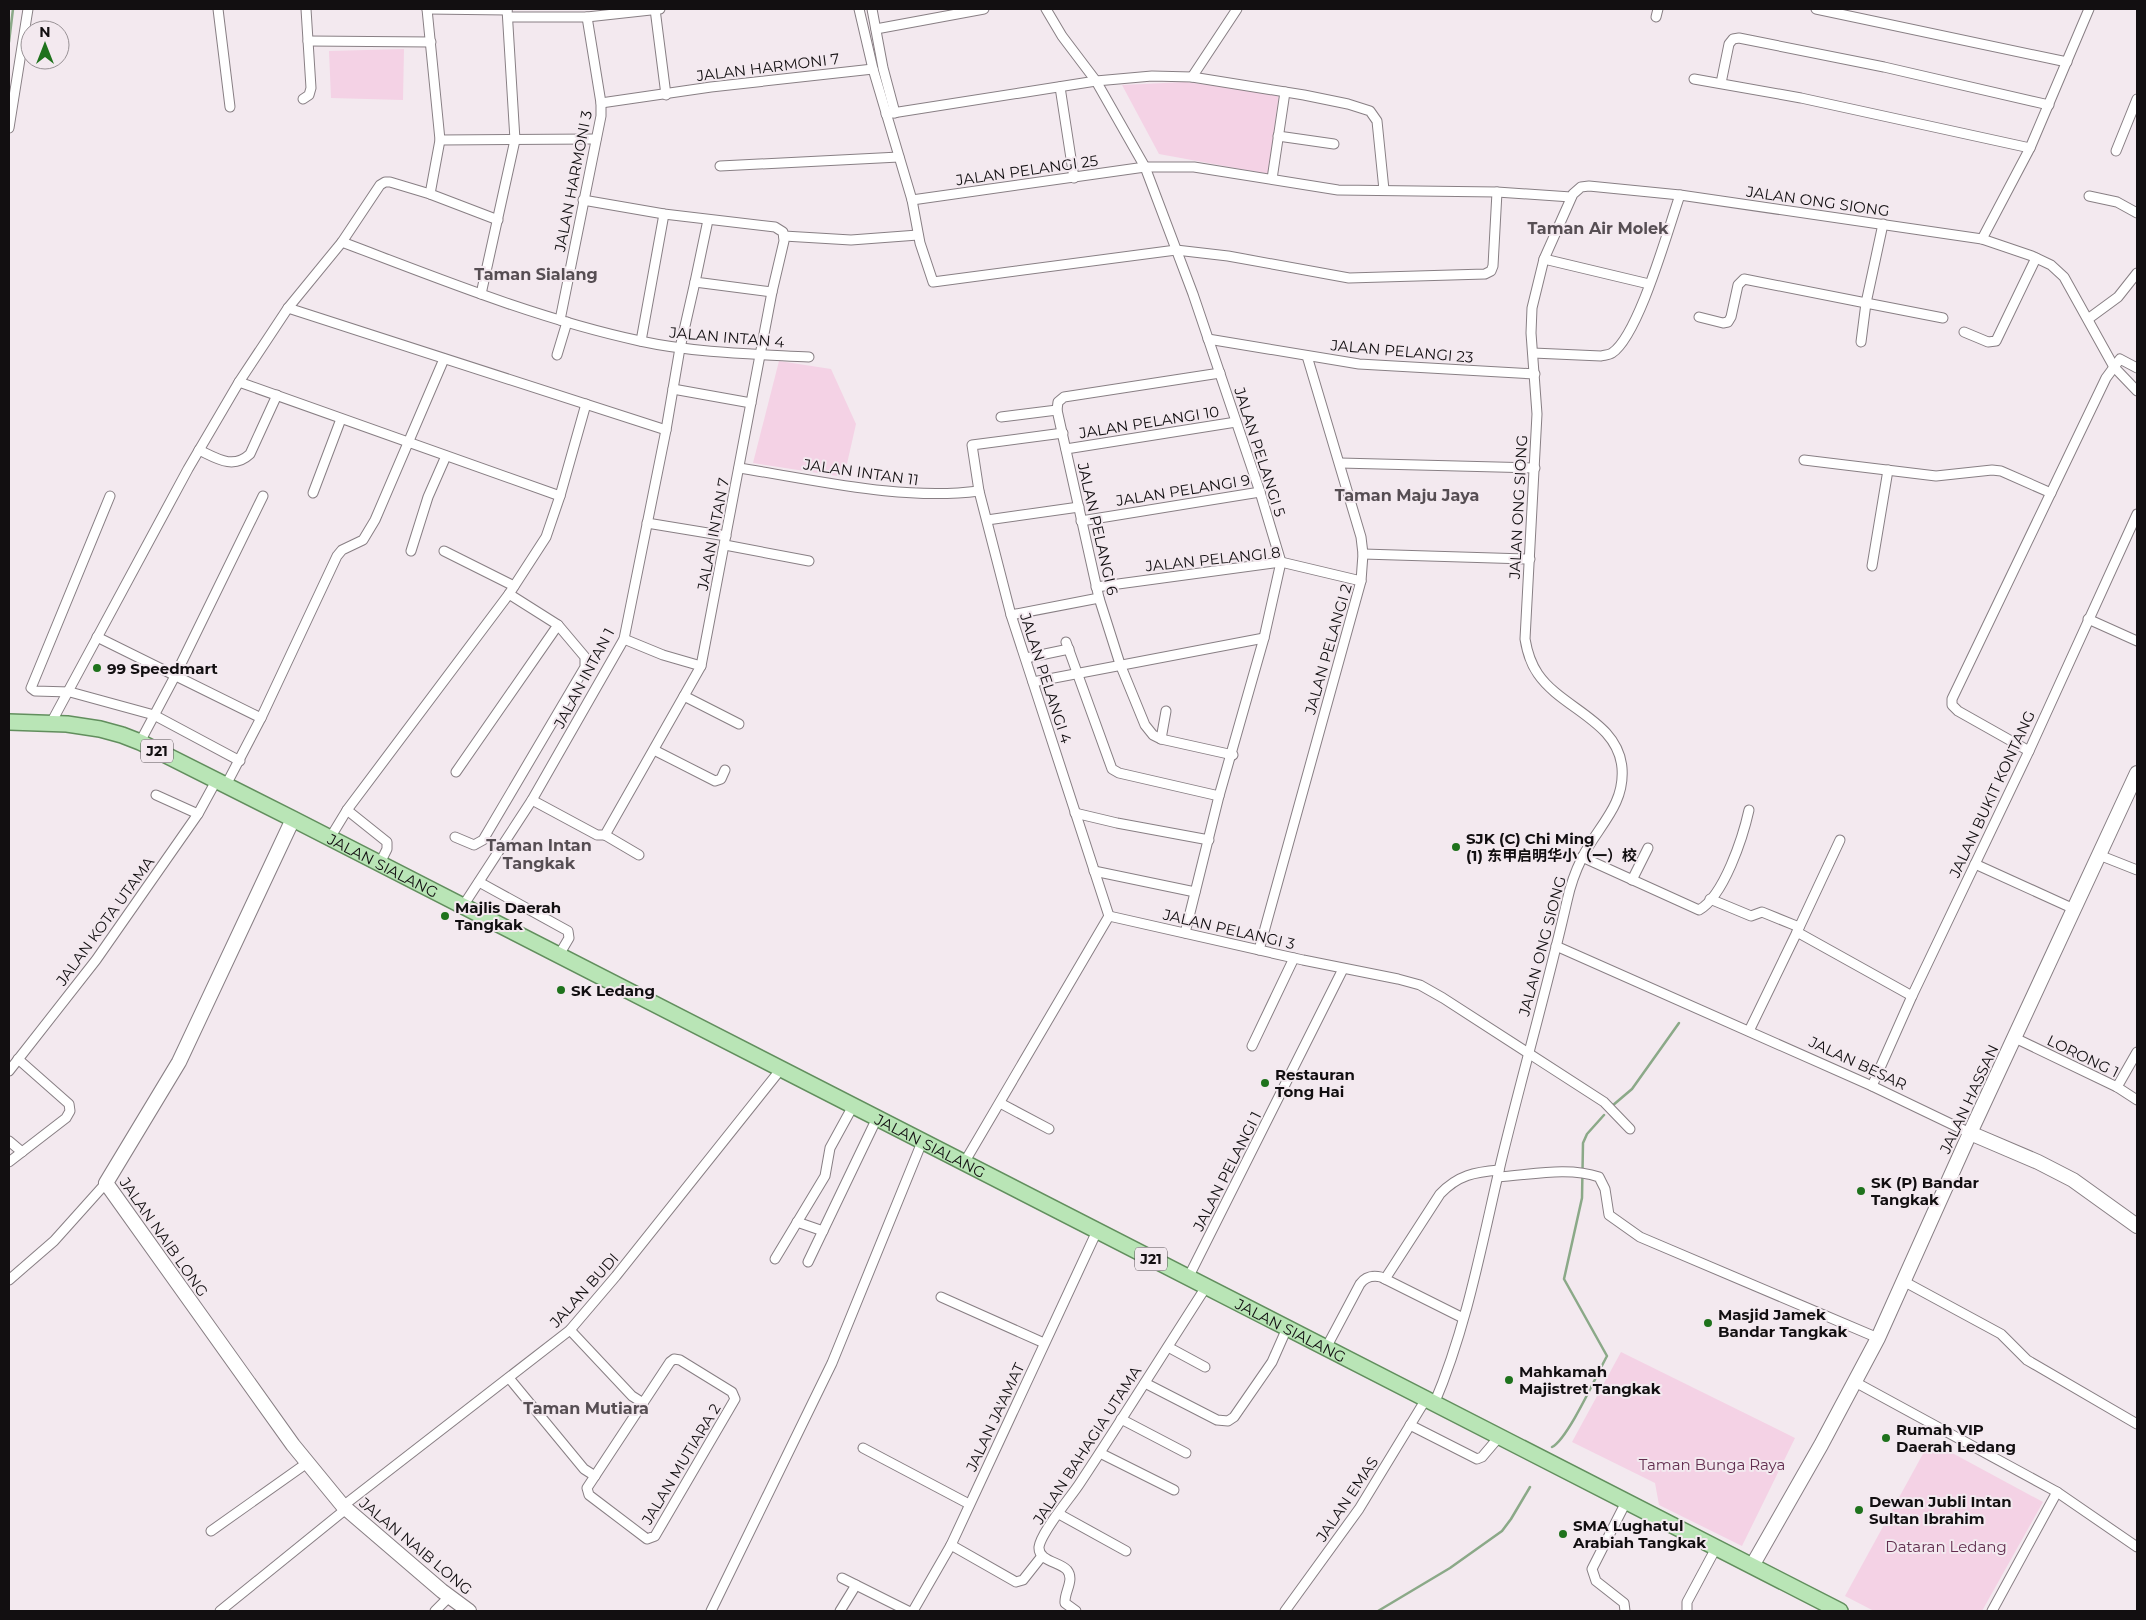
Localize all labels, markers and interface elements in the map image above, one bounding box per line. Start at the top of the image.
north arrow [20,20,70,70]
text: N [39,23,51,41]
street label: JALAN HARMONI 7 [694,49,841,85]
street label: JALAN HARMONI 3 [550,109,596,254]
street label: JALAN PELANGI 25 [954,151,1099,190]
street label: JALAN ONG SIONG [1744,181,1891,220]
district label: Taman Air Molek [1527,219,1669,238]
district label: Taman Sialang [474,265,598,284]
street label: JALAN INTAN 4 [668,322,785,351]
street label: JALAN PELANGI 23 [1329,335,1474,367]
street label: JALAN PELANGI 5 [1230,384,1290,519]
street label: JALAN PELANGI 10 [1077,402,1220,443]
street label: JALAN ONG SIONG [1505,435,1531,580]
street label: JALAN INTAN 11 [801,454,920,489]
street label: JALAN PELANGI 6 [1073,460,1122,597]
street label: JALAN PELANGI 9 [1114,470,1251,510]
street label: JALAN INTAN 7 [693,476,733,593]
district label: Taman Maju Jaya [1335,486,1479,505]
street label: JALAN PELANGI 8 [1143,542,1282,576]
street label: JALAN PELANGI 2 [1300,582,1356,717]
street label: JALAN PELANGI 4 [1016,609,1076,746]
street label: JALAN INTAN 1 [549,625,618,732]
place label: 99 Speedmart [107,659,218,678]
marker: 99 Speedmart [91,662,103,674]
street label: JALAN BUKIT KONTANG [1944,707,2039,881]
road number: J21 [141,739,173,762]
street label: JALAN SIALANG [324,828,442,901]
place label: SJK (C) Chi Ming (1) 东甲启明华小（一）校 [1466,829,1637,865]
district label: Taman Intan Tangkak [486,836,592,873]
marker: SJK (C) Chi Ming (1) 东甲启明华小（一）校 [1450,841,1462,853]
street label: JALAN KOTA UTAMA [51,853,158,990]
street label: JALAN ONG SIONG [1514,874,1570,1019]
place label: Majlis Daerah Tangkak [455,898,561,934]
street label: JALAN PELANGI 3 [1160,904,1297,953]
marker: Majlis Daerah Tangkak [439,910,451,922]
place label: SK Ledang [571,981,655,1000]
marker: SK Ledang [555,984,567,996]
street label: LORONG 1 [2044,1030,2122,1082]
street label: JALAN BESAR [1805,1032,1910,1094]
street label: JALAN HASSAN [1935,1041,2003,1157]
place label: Restauran Tong Hai [1275,1065,1355,1101]
marker: Restauran Tong Hai [1259,1077,1271,1089]
street label: JALAN PELANGI 1 [1188,1108,1265,1235]
street label: JALAN SIALANG [871,1109,989,1182]
street label: JALAN NAIB LONG [115,1173,212,1300]
place label: SK (P) Bandar Tangkak [1871,1173,1980,1209]
marker: SK (P) Bandar Tangkak [1855,1185,1867,1197]
road number: J21 [1135,1248,1167,1270]
street label: JALAN BUDI [545,1249,622,1332]
street label: JALAN SIALANG [1232,1293,1350,1366]
place label: Masjid Jamek Bandar Tangkak [1718,1305,1847,1341]
marker: Masjid Jamek Bandar Tangkak [1702,1317,1714,1329]
street label: JALAN JA'AMAT [961,1359,1029,1475]
street label: JALAN BAHAGIA UTAMA [1028,1362,1145,1529]
place label: Mahkamah Majistret Tangkak [1519,1362,1661,1398]
marker: Mahkamah Majistret Tangkak [1503,1374,1515,1386]
district label: Taman Mutiara [523,1399,649,1418]
street label: JALAN MUTIARA 2 [637,1400,725,1529]
place label: Rumah VIP Daerah Ledang [1896,1420,2016,1456]
marker: Rumah VIP Daerah Ledang [1880,1432,1892,1444]
street label: JALAN EMAS [1311,1453,1382,1546]
park label: Taman Bunga Raya [1639,1455,1785,1474]
place label: Dewan Jubli Intan Sultan Ibrahim [1869,1492,2012,1528]
street label: JALAN NAIB LONG [355,1493,476,1599]
marker: Dewan Jubli Intan Sultan Ibrahim [1853,1504,1865,1516]
place label: SMA Lughatul Arabiah Tangkak [1572,1516,1706,1552]
marker: SMA Lughatul Arabiah Tangkak [1557,1528,1569,1540]
park label: Dataran Ledang [1885,1537,2007,1556]

